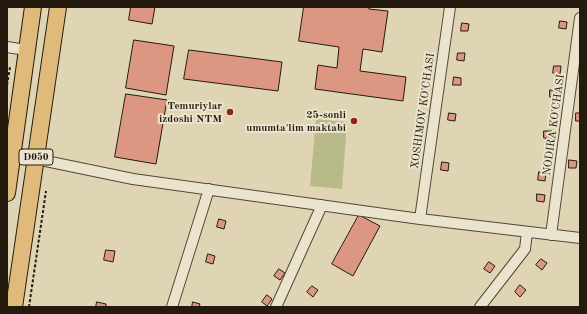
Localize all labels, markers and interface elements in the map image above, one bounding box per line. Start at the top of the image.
street label: XOSHIMOV KO'CHASI [408,52,438,170]
street label: NODIRA KO'CHASI [540,73,568,177]
place label: Temuriylar izdoshi NTM [159,99,222,125]
marker: Temuriylar izdoshi NTM [225,107,235,117]
place label: 25-sonli umumta'lim maktabi [246,108,346,134]
marker: 25-sonli umumta'lim maktabi [349,116,359,126]
road number: D050 [19,149,53,165]

